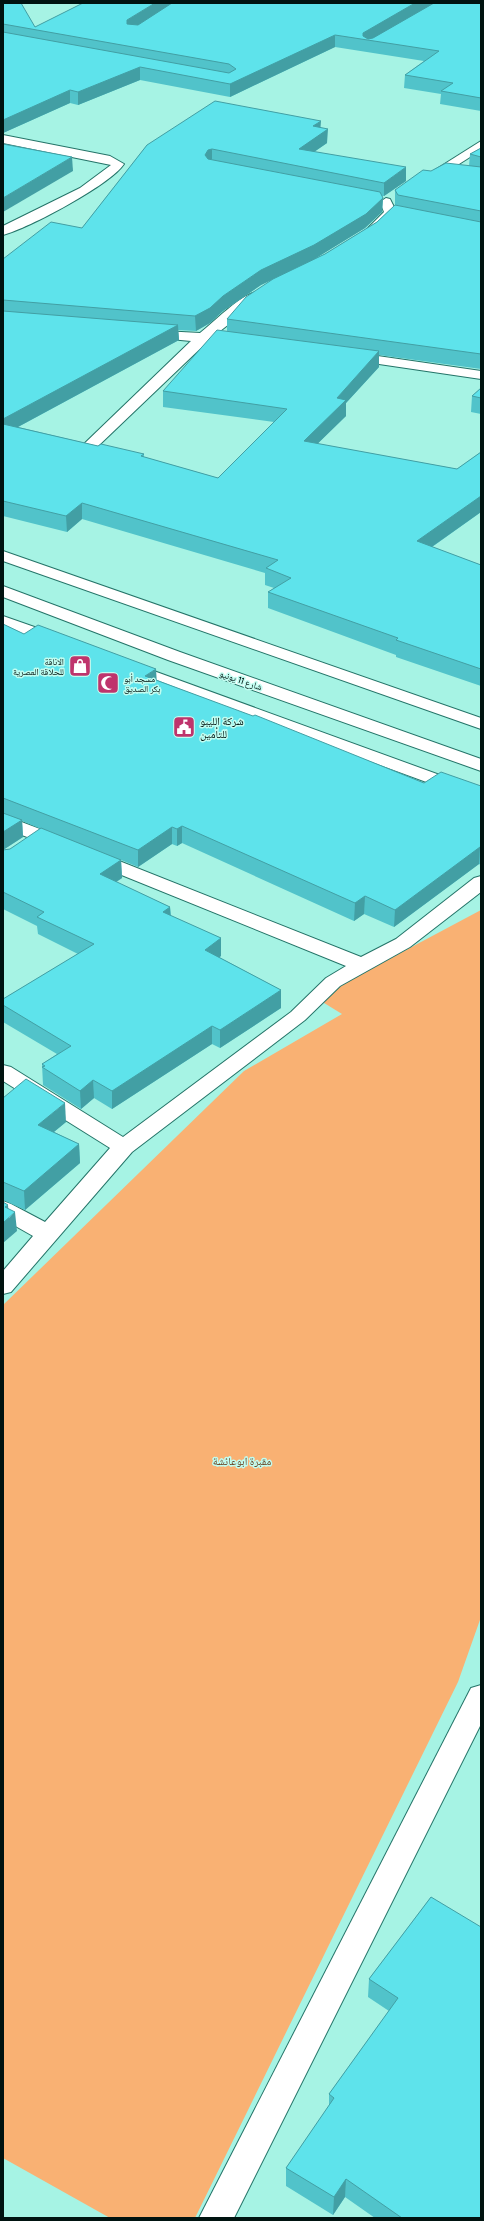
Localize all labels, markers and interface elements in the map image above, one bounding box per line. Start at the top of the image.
shop icon: الاناقة للحلاقة العصرية [67,653,93,679]
place label: الاناقة للحلاقة العصرية [13,656,64,677]
street label: شارع 11 يونيو [218,668,264,693]
mosque icon: مسجد أبو بكر الصديق [95,670,121,696]
place label: مسجد أبو بكر الصديق [124,673,161,694]
public building icon: شركة الليبو للتأمين [171,714,197,740]
place label: شركة الليبو للتأمين [200,714,244,741]
park label: مقبرة ابوعائشة [213,1454,271,1468]

